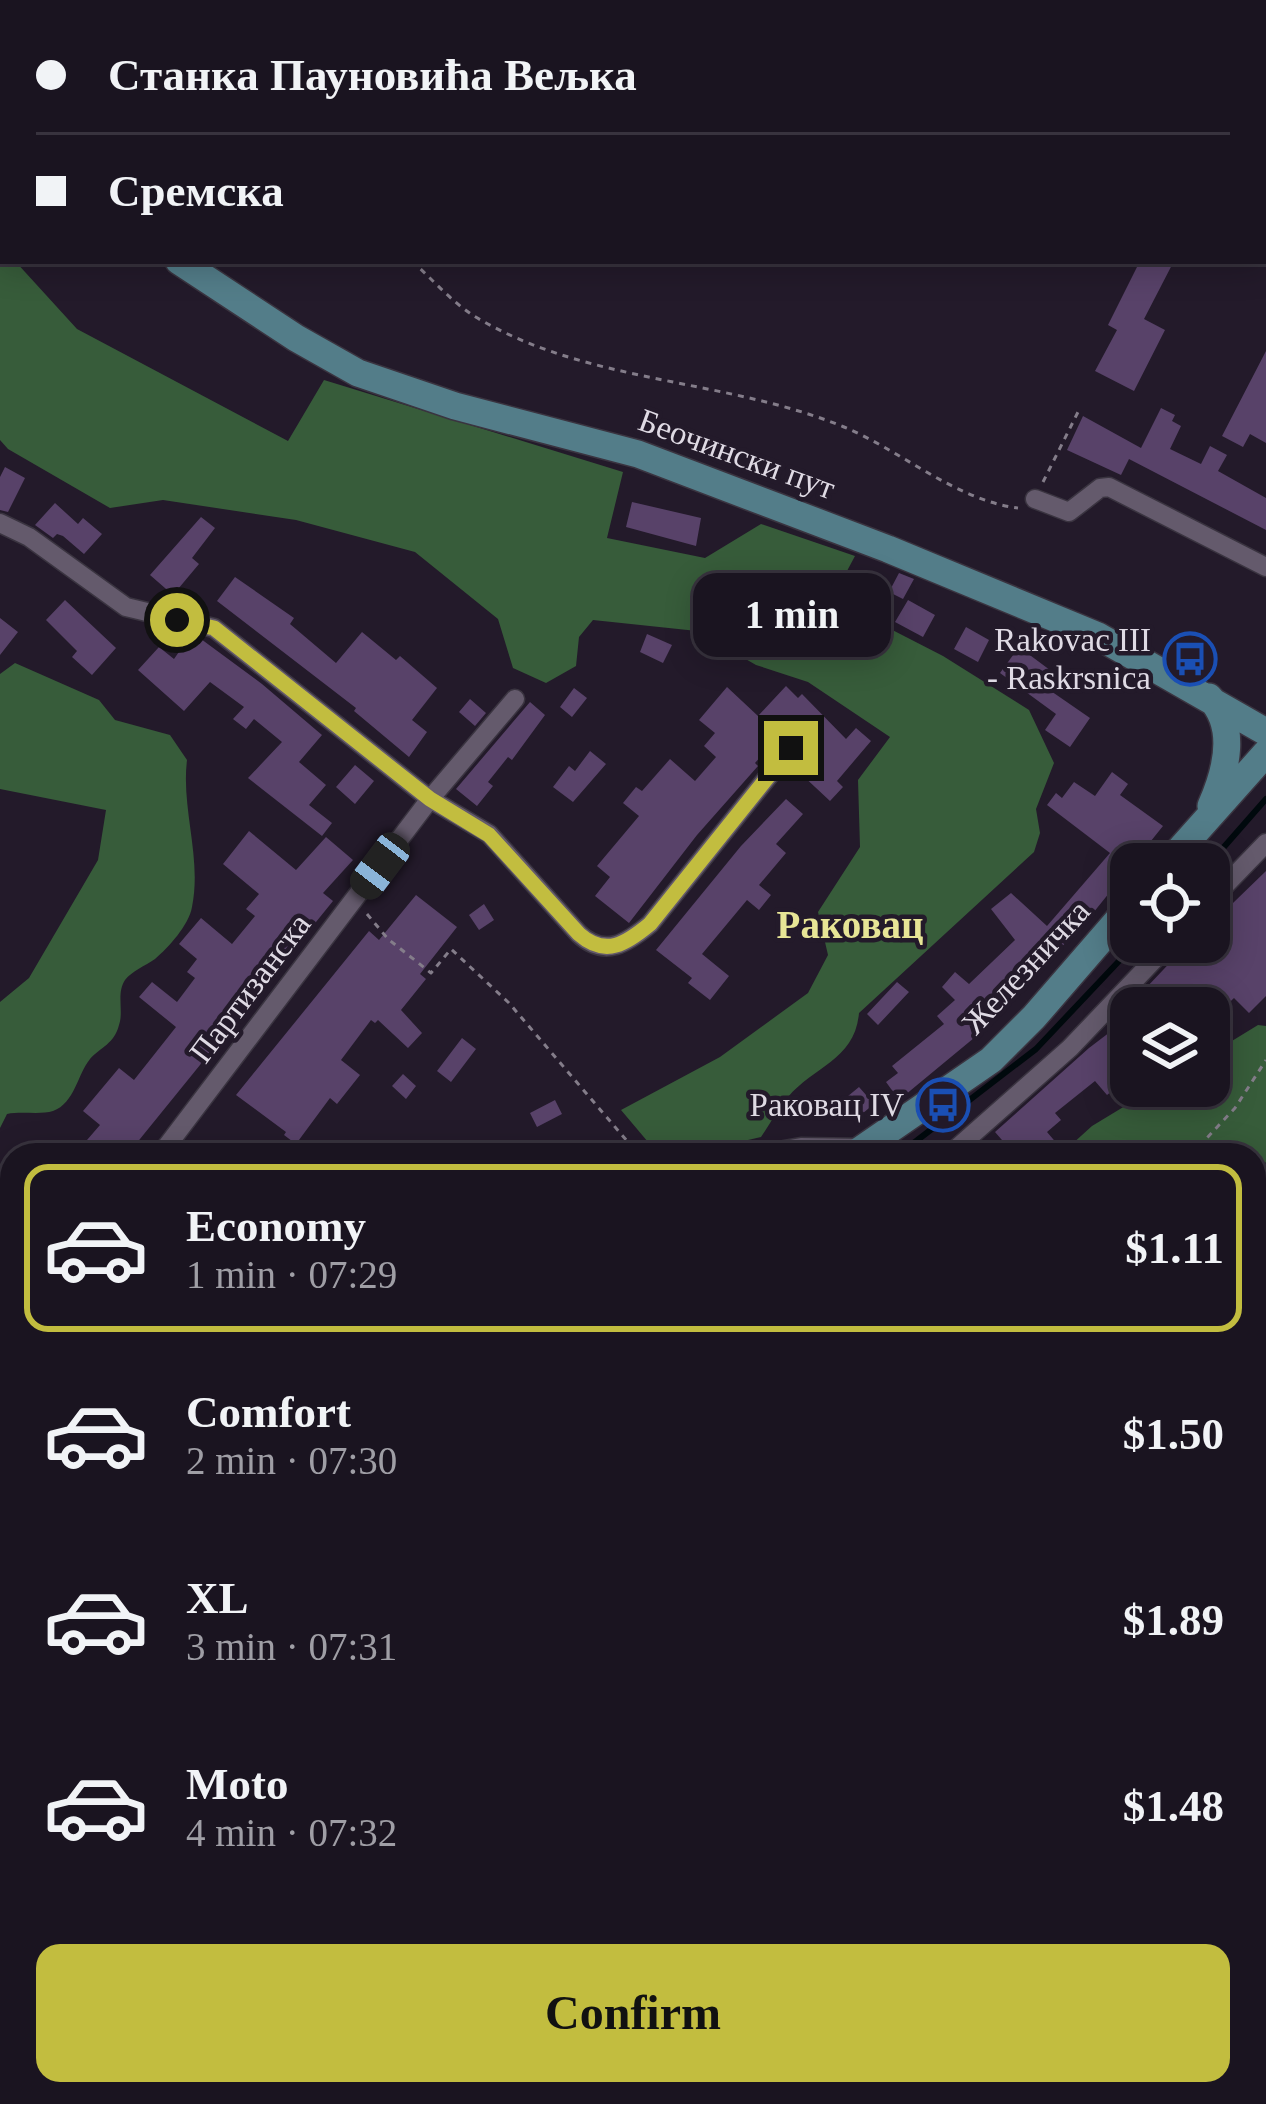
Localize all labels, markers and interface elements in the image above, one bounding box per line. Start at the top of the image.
text: Станка Пауновића Вељка [108,50,637,100]
text: Сремска [108,166,284,216]
street label: Беочински пут [634,402,840,506]
callout: 1 min [692,574,890,658]
route start [150,593,204,647]
text: 1 min [745,593,839,636]
place label: Rakovac III - Raskrsnica [987,622,1151,696]
bus stop icon: Rakovac III - Raskrsnica [1162,631,1218,687]
route end [764,721,818,775]
car [344,826,416,906]
map controls [1110,843,1230,1107]
button: locate [1110,843,1230,963]
street label: Железничка [955,893,1097,1041]
district label: Раковац [777,903,923,946]
street label: Партизанска [182,906,318,1069]
button: layers [1110,987,1230,1107]
bus stop icon: Раковац IV [915,1077,971,1133]
place label: Раковац IV [750,1087,904,1123]
icon: car [42,1194,150,1302]
text: Economy [186,1201,366,1251]
text: $1.11 [1125,1223,1224,1273]
text: 1 min · 07:29 [186,1253,397,1296]
icon: car [42,1380,150,1488]
text: Comfort [186,1387,351,1437]
text: $1.50 [1123,1409,1224,1459]
text: 2 min · 07:30 [186,1439,397,1482]
icon: car [42,1566,150,1674]
text: XL [186,1573,249,1623]
text: $1.89 [1123,1595,1224,1645]
text: 3 min · 07:31 [186,1625,397,1668]
icon: car [42,1752,150,1860]
text: Moto [186,1759,288,1809]
text: $1.48 [1123,1781,1224,1831]
text: 4 min · 07:32 [186,1811,397,1854]
button: Confirm [36,1944,1230,2082]

